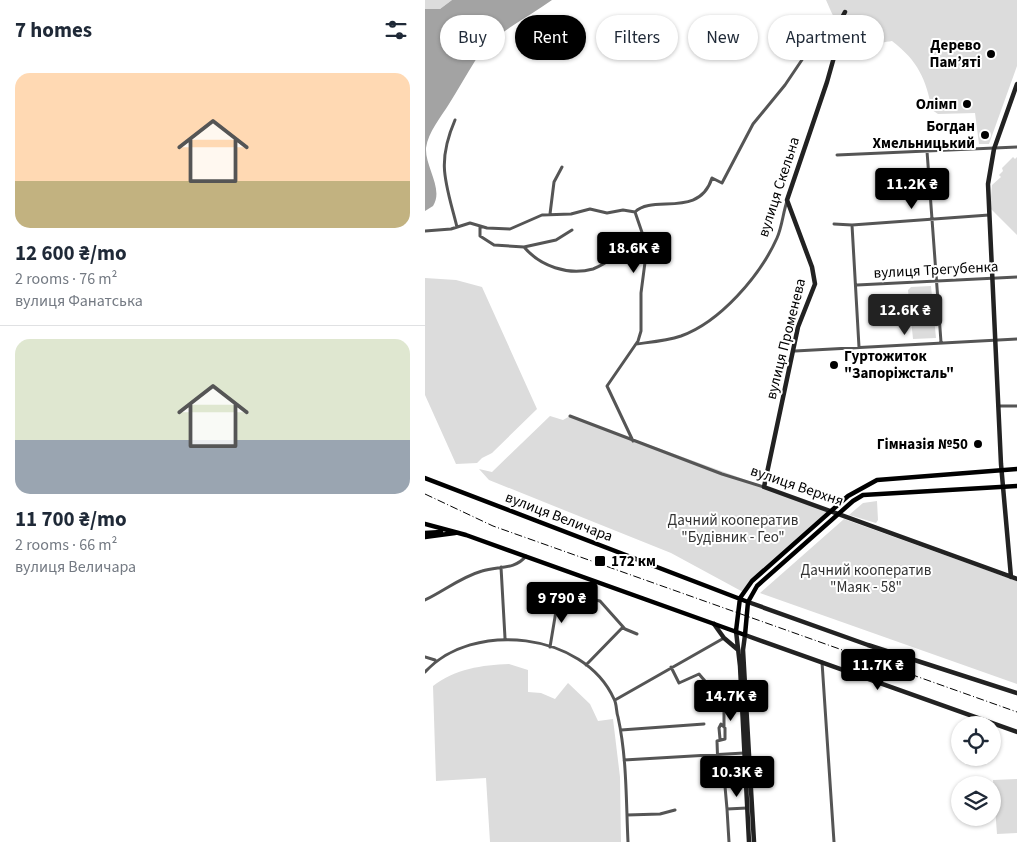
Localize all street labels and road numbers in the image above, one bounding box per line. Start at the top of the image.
street label: вулиця Скельна [753,134,805,240]
street label: вулиця Трегубенка [873,256,999,284]
street label: вулиця Променева [761,276,811,402]
street label: вулиця Верхня [748,460,846,512]
street label: вулиця Величара [502,487,616,547]

